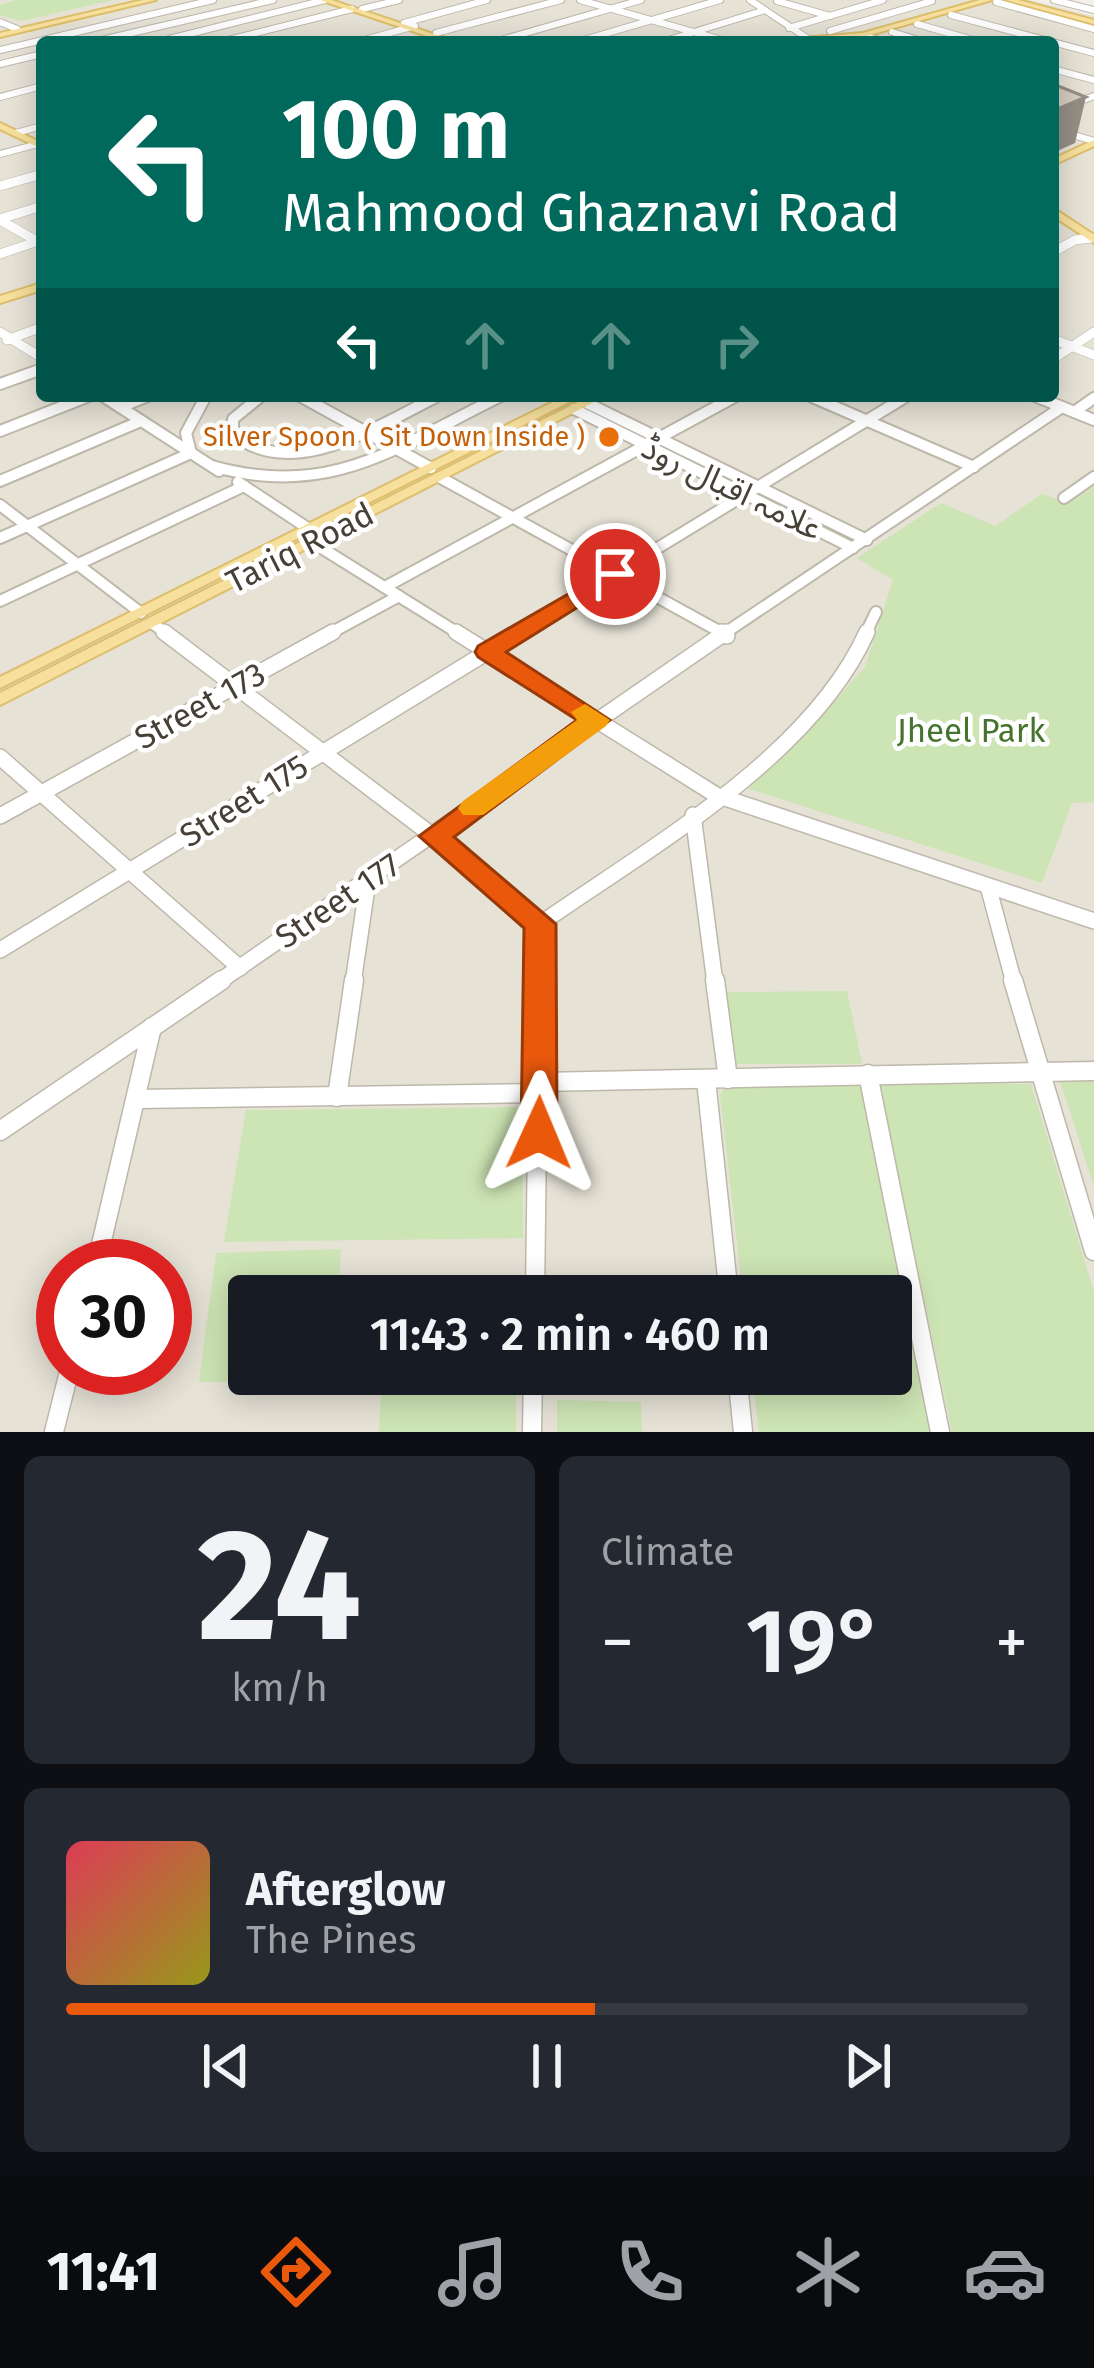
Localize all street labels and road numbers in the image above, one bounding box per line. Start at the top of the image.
street label: علامہ اقبال روڈ [635,427,829,549]
street label: Tariq Road [220,494,380,602]
street label: Street 173 [128,654,272,758]
street label: Street 175 [173,746,315,856]
street label: Street 177 [268,845,408,957]

